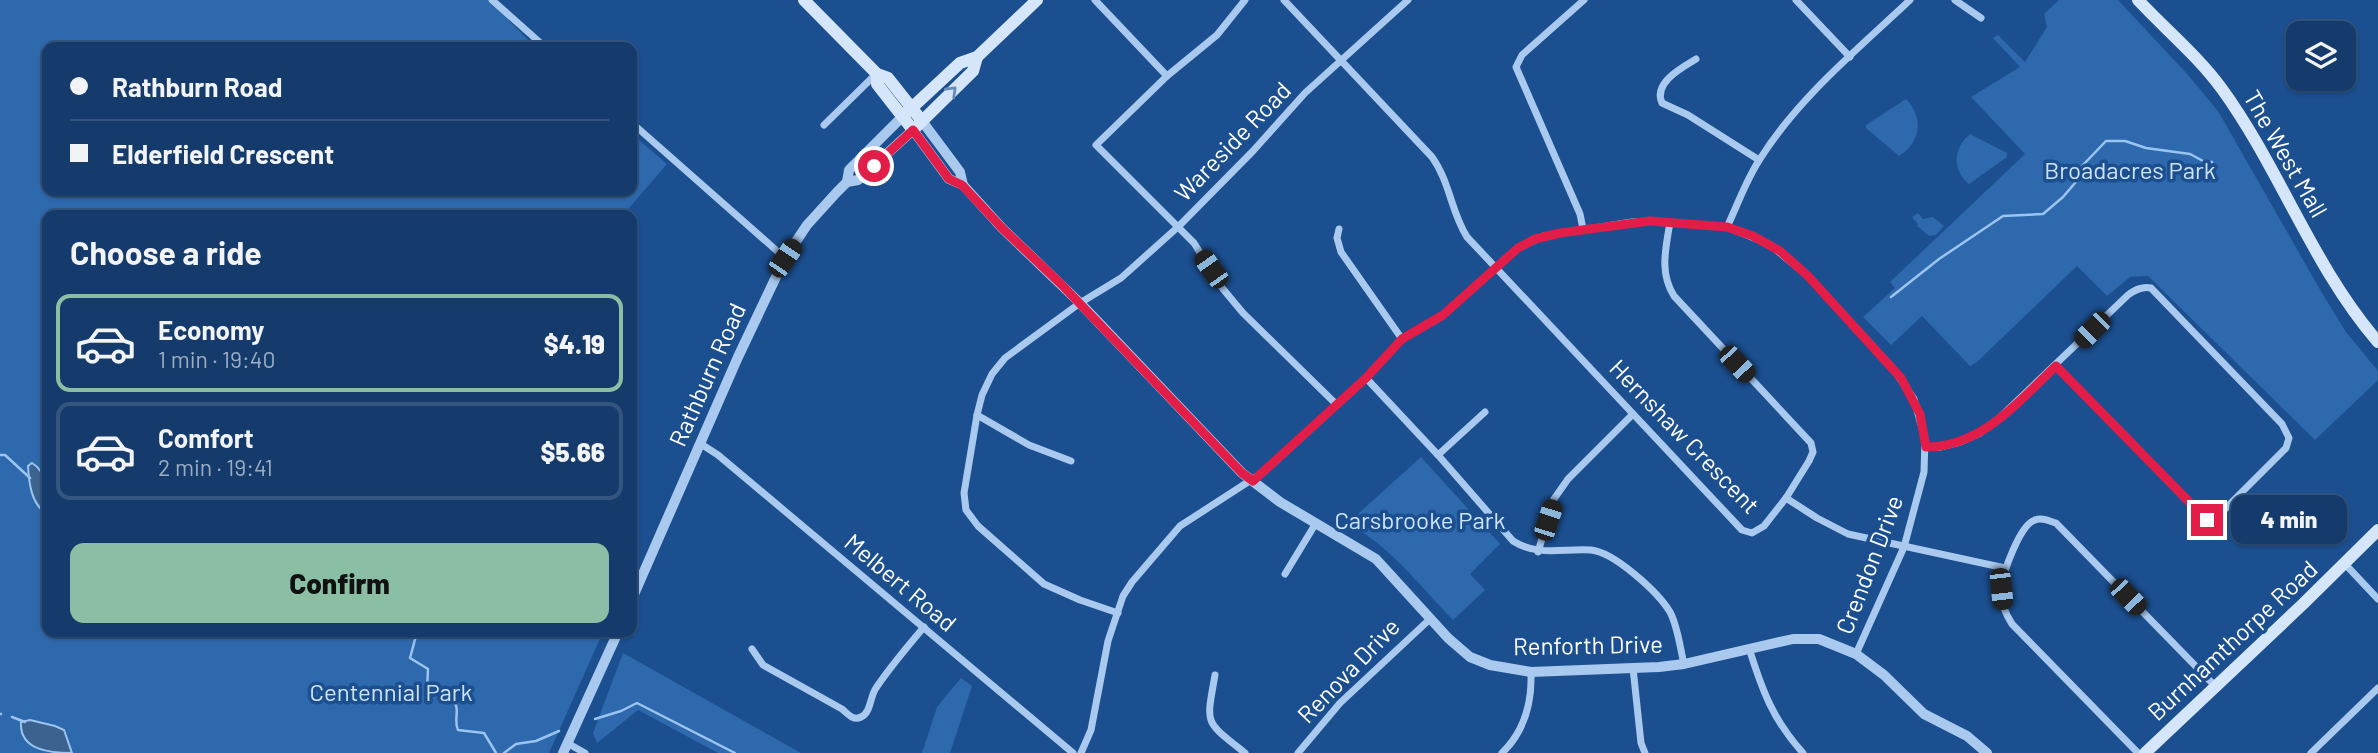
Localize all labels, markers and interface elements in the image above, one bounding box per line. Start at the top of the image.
map controls [2286,21,2356,91]
button: layers [2286,21,2356,91]
text: Rathburn Road [112,71,282,102]
street label: Wareside Road [1168,75,1296,207]
street label: The West Mall [2238,85,2334,222]
one-way arrow [944,86,957,99]
text: Elderfield Crescent [112,138,334,169]
route start [858,150,890,182]
park label: Broadacres Park [2044,155,2216,184]
text: Choose a ride [70,233,262,271]
car [765,235,806,281]
car [1191,246,1232,292]
street label: Rathburn Road [662,298,751,451]
car [2070,308,2115,352]
icon: car [74,312,137,375]
text: Economy [158,314,264,345]
text: $4.19 [544,328,605,359]
car [1715,341,1760,387]
text: 1 min · 19:40 [158,345,275,373]
street label: Hernshaw Crescent [1604,353,1766,519]
icon: car [74,420,137,483]
text: Comfort [158,422,254,453]
text: $5.66 [541,436,605,467]
text: 2 min · 19:41 [158,453,273,481]
street label: Crendon Drive [1829,491,1908,638]
callout: 4 min [2232,496,2347,544]
car [1532,497,1565,543]
route end [2191,504,2223,536]
park label: Carsbrooke Park [1334,505,1506,534]
text: 4 min [2261,505,2317,533]
street label: Melbert Road [839,527,963,637]
button: Confirm [70,543,609,623]
street label: Burnhamthorpe Road [2141,554,2323,726]
car [1989,567,2014,611]
car [2106,575,2151,619]
street label: Renova Drive [1291,612,1405,728]
street label: Renforth Drive [1513,629,1663,660]
park label: Centennial Park [309,677,473,706]

